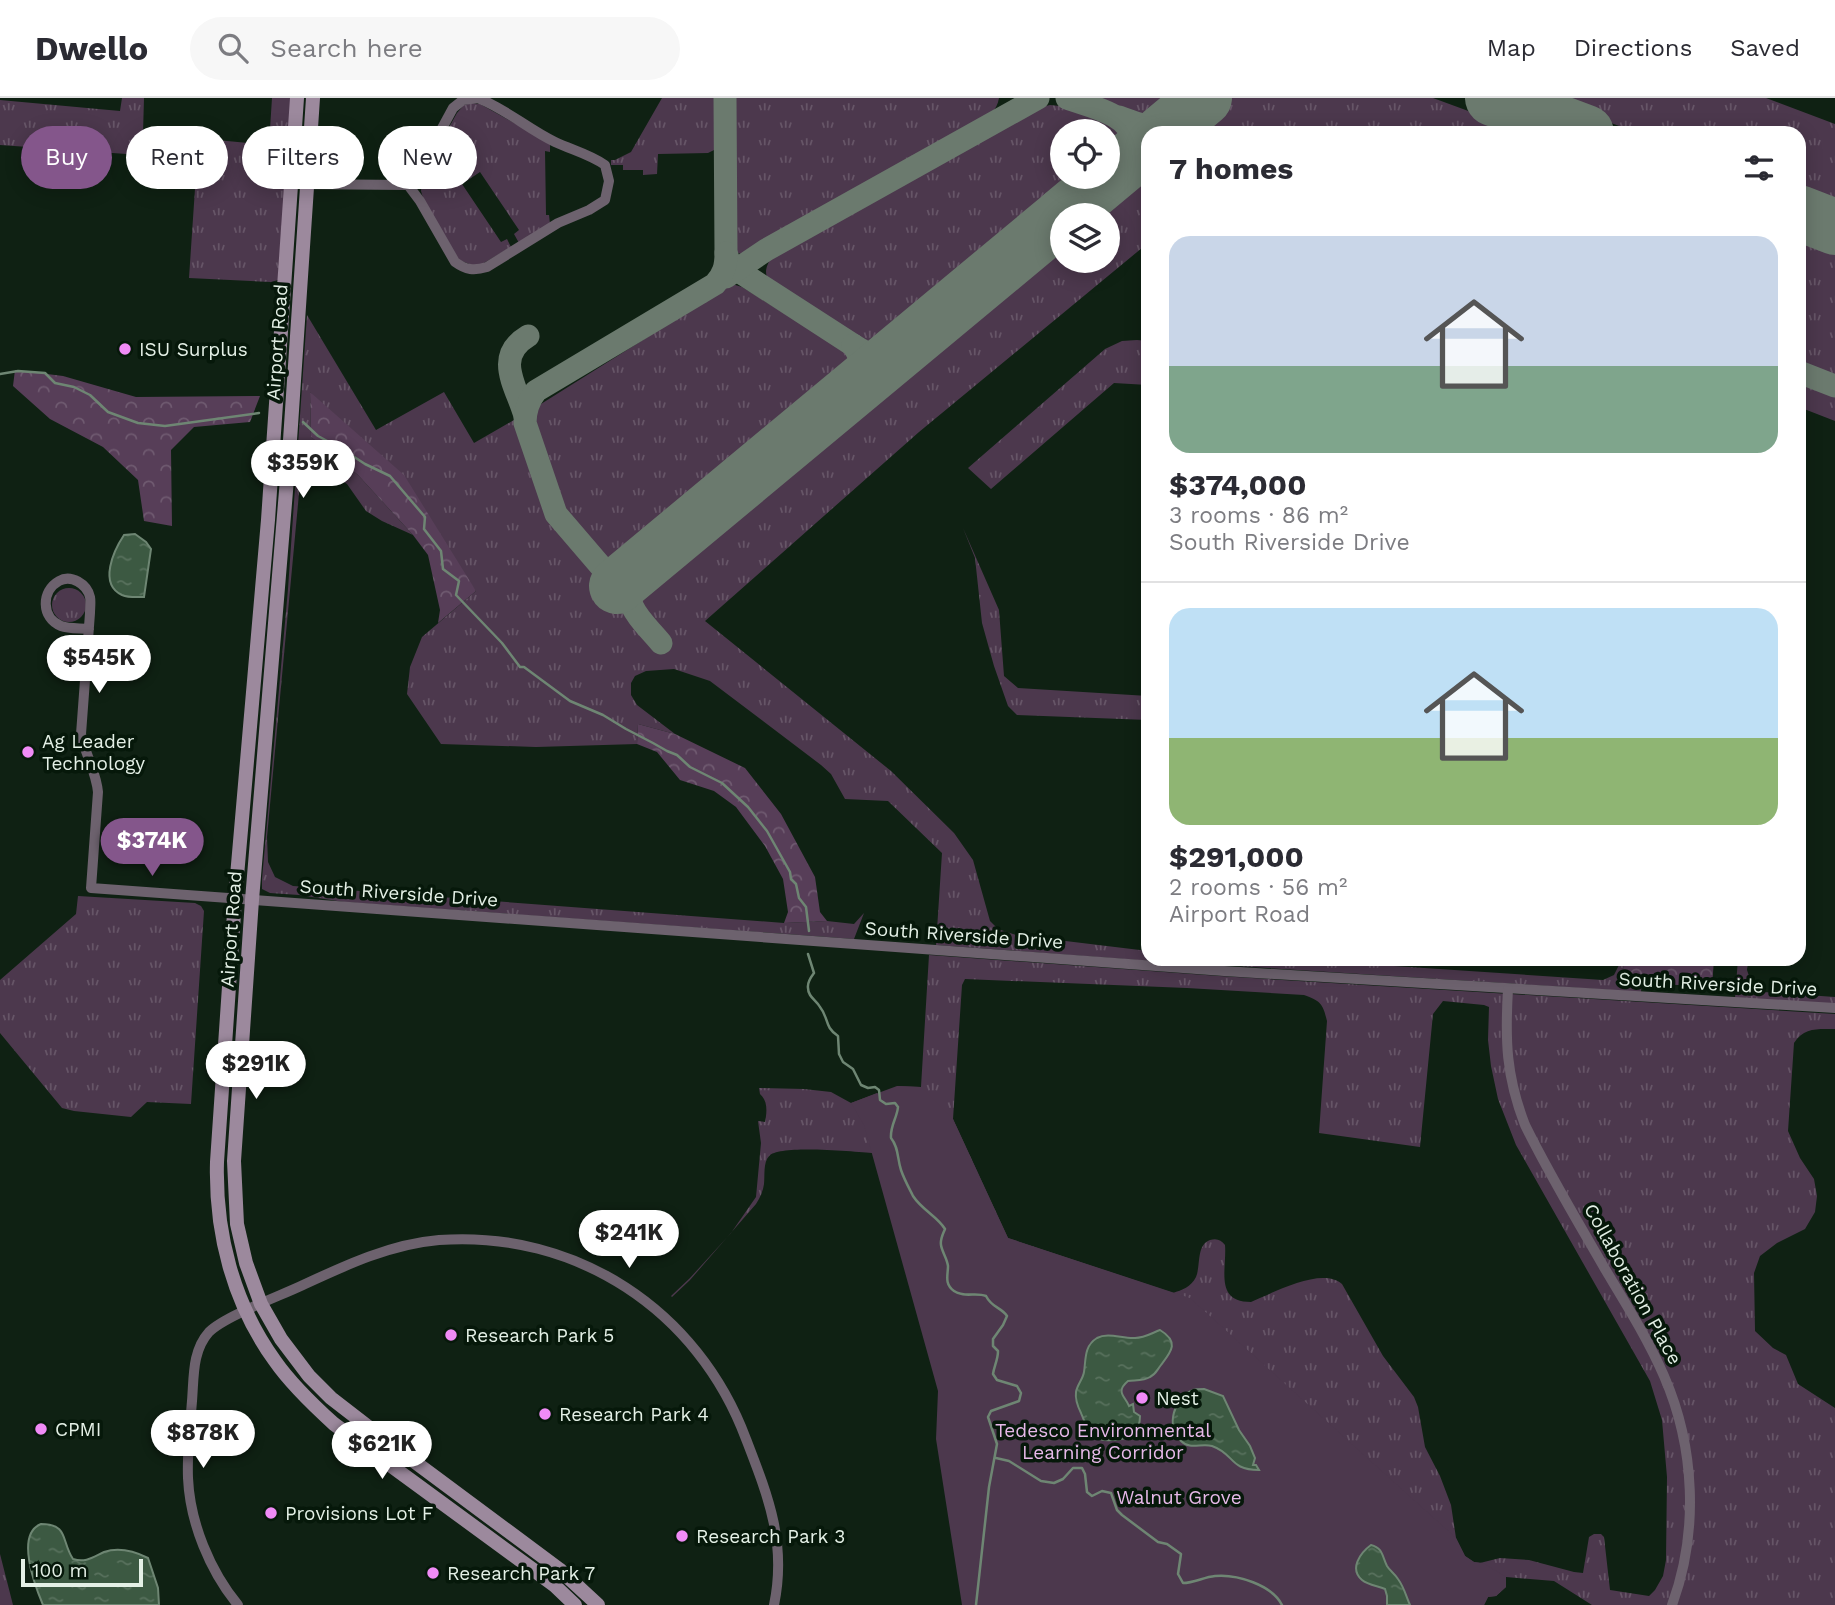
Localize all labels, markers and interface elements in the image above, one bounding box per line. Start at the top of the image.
search box [190,17,680,80]
text: Dwello [35,29,148,68]
icon: search [214,29,252,67]
text: Search here [270,33,423,63]
text: Map [1487,34,1536,62]
text: Directions [1574,34,1692,62]
text: Saved [1730,34,1800,62]
map controls [1050,119,1120,273]
button: locate [1050,119,1120,189]
chip: Buy [21,126,112,189]
chip: Rent [126,126,228,189]
chip: Filters [242,126,364,189]
chip: New [378,126,477,189]
icon: filters [1740,149,1778,187]
text: 7 homes [1169,151,1293,186]
button: layers [1050,203,1120,273]
icon: home [1411,281,1537,407]
street label: Airport Road [261,283,293,401]
place label: ISU Surplus [139,338,248,361]
marker: ISU Surplus [117,341,133,357]
pin: $359K [254,440,352,500]
text: $359K [267,449,339,476]
text: $374,000 [1169,467,1307,502]
text: 3 rooms · 86 m² [1169,502,1348,529]
text: South Riverside Drive [1169,529,1410,556]
pin: $545K [50,636,148,695]
text: $545K [63,644,135,671]
icon: home [1411,653,1537,779]
place label: Ag Leader Technology [42,730,145,775]
marker: Ag Leader Technology [20,744,36,760]
pin: $374K [103,818,201,878]
text: $374K [117,827,187,854]
text: $291,000 [1169,839,1304,874]
street label: Airport Road [215,870,247,988]
text: 2 rooms · 56 m² [1169,874,1347,901]
street label: South Riverside Drive [299,875,499,911]
text: Airport Road [1169,901,1310,928]
street label: South Riverside Drive [864,917,1064,953]
street label: South Riverside Drive [1618,967,1818,1001]
pin: $291K [207,1042,305,1101]
text: $291K [222,1050,290,1077]
street label: Collaboration Place [1579,1200,1687,1368]
pin: $241K [580,1210,678,1270]
text: $241K [595,1219,663,1246]
place label: Research Park 5 [465,1324,614,1347]
marker: Research Park 5 [443,1327,459,1343]
place label: Nest [1156,1387,1199,1410]
marker: Nest [1134,1390,1150,1406]
place label: Research Park 4 [559,1403,709,1426]
marker: Research Park 4 [537,1406,553,1422]
pin: $878K [154,1410,252,1470]
place label: CPMI [55,1418,101,1441]
text: $878K [167,1419,239,1446]
park label: Tedesco Environmental Learning Corridor [995,1419,1211,1464]
marker: CPMI [33,1421,49,1437]
pin: $621K [333,1422,431,1481]
text: $621K [348,1430,416,1457]
park label: Walnut Grove [1116,1486,1242,1509]
place label: Provisions Lot F [285,1502,433,1525]
marker: Provisions Lot F [263,1505,279,1521]
place label: Research Park 3 [696,1525,845,1548]
marker: Research Park 3 [674,1528,690,1544]
scale bar [21,1556,144,1588]
text: 100 m [32,1559,88,1582]
place label: Research Park 7 [447,1562,595,1585]
marker: Research Park 7 [425,1565,441,1581]

